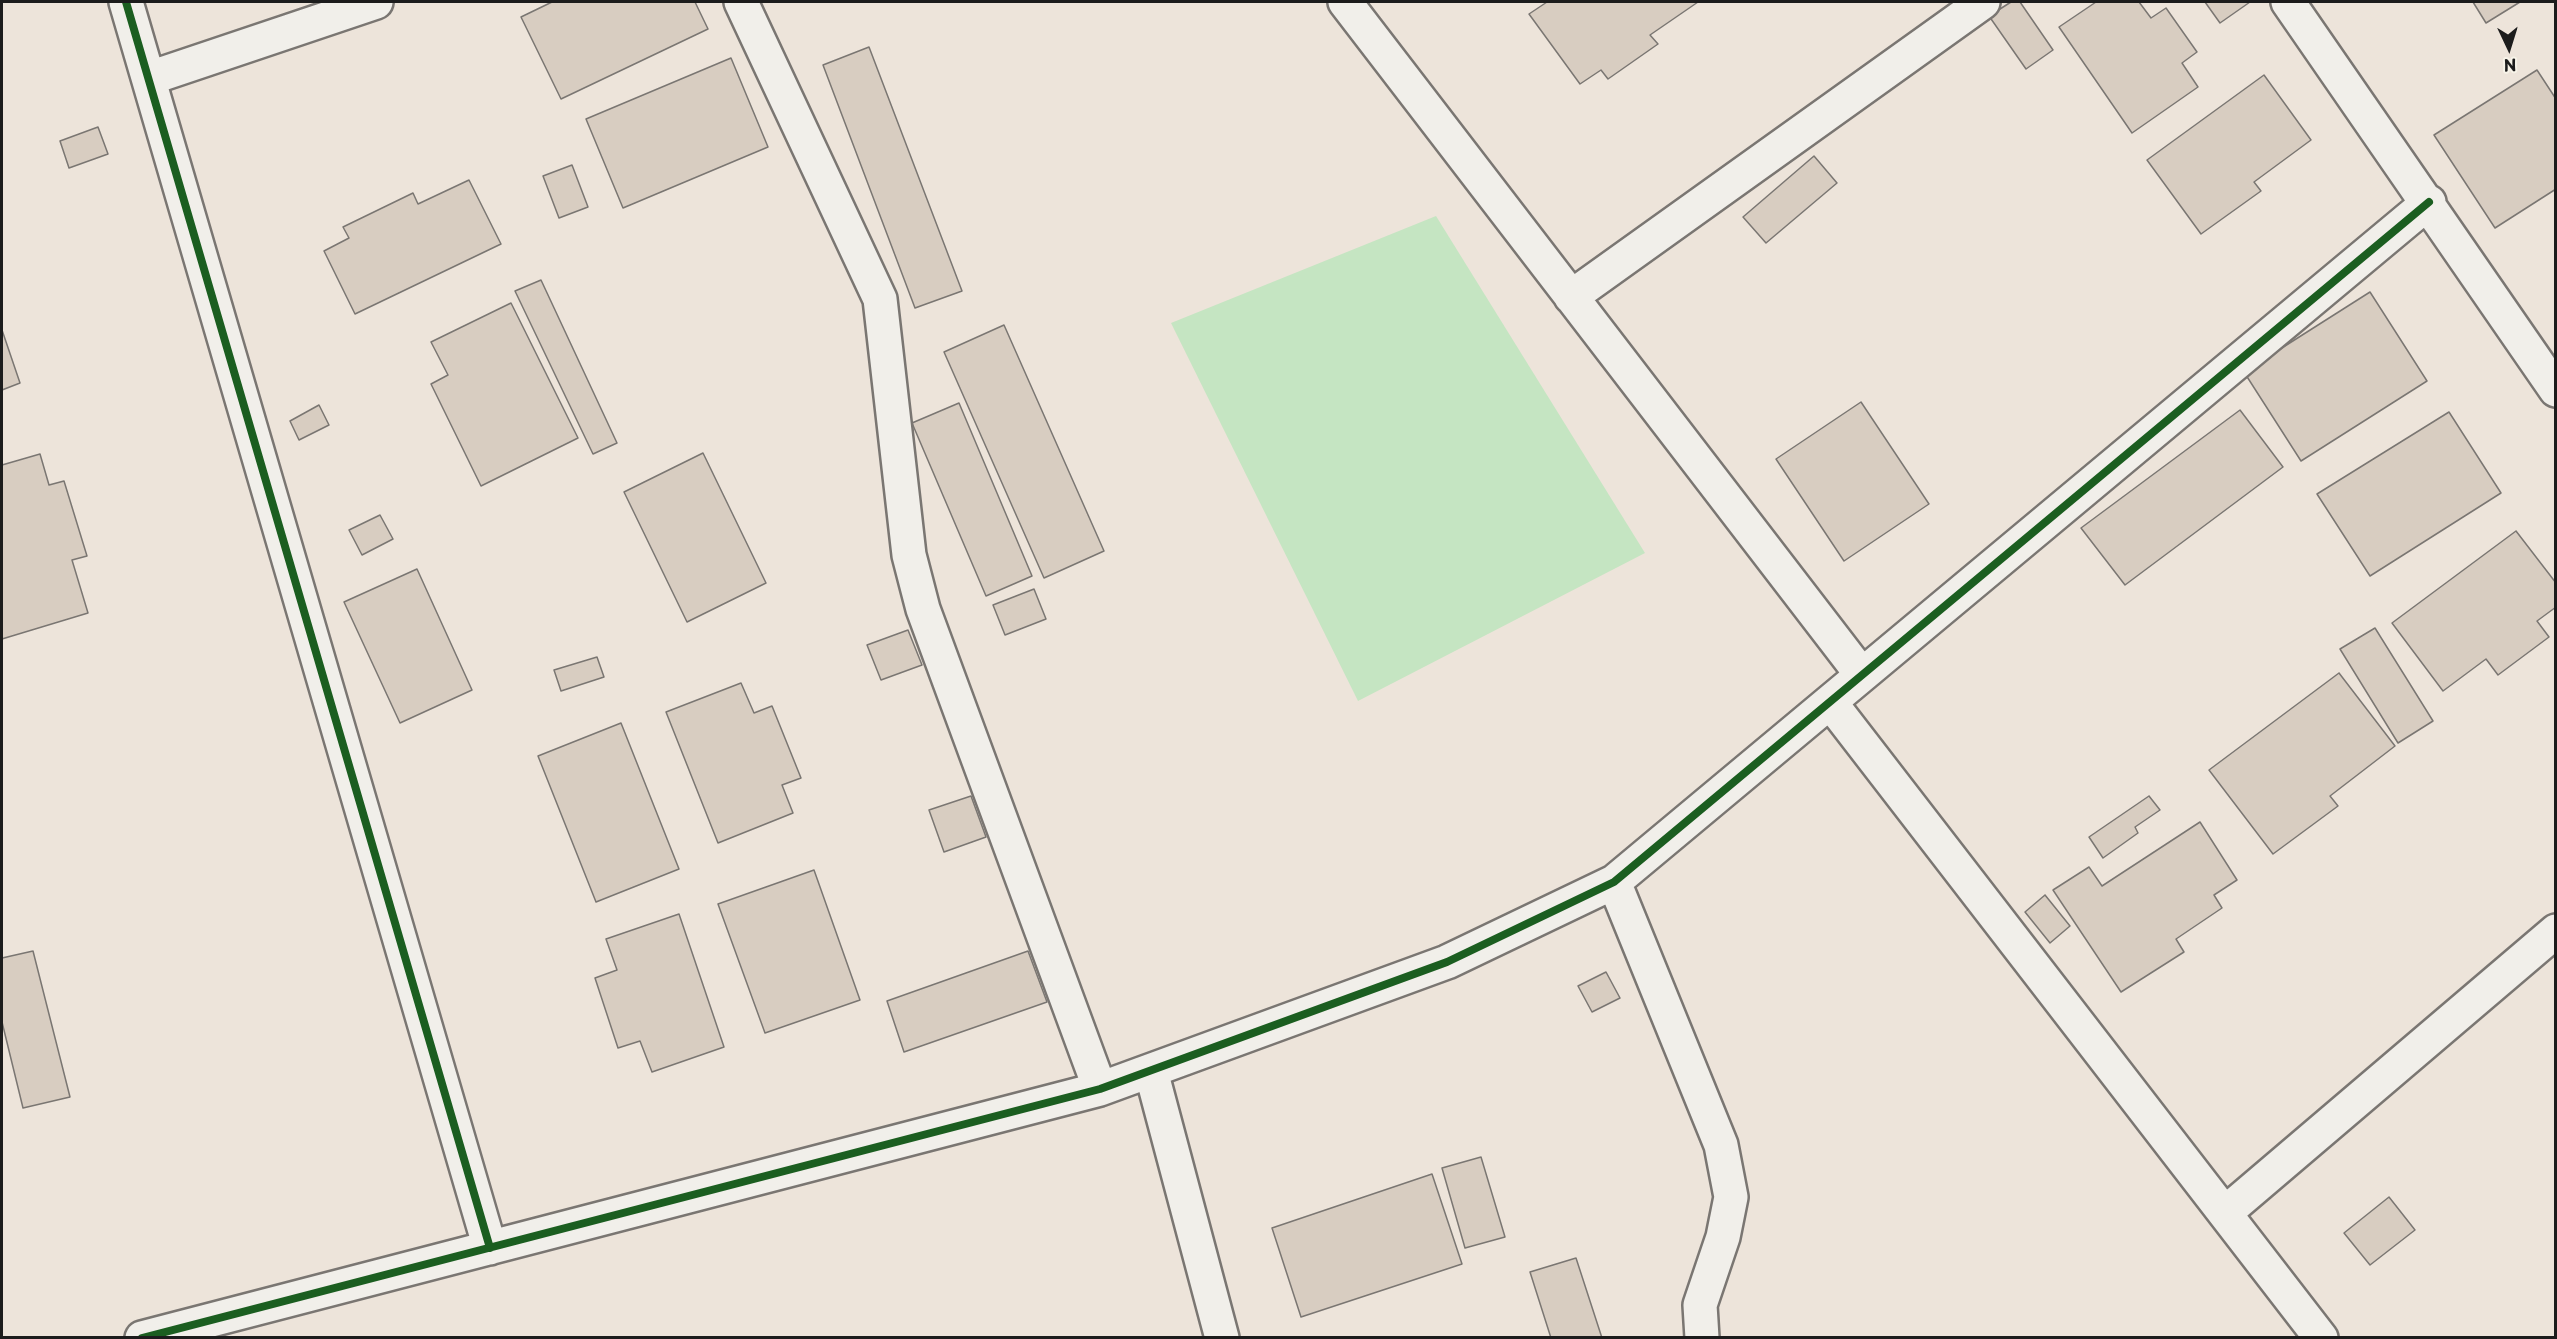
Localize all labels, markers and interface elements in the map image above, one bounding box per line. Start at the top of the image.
north arrow [2479,18,2539,78]
text: N [2503,54,2517,78]

